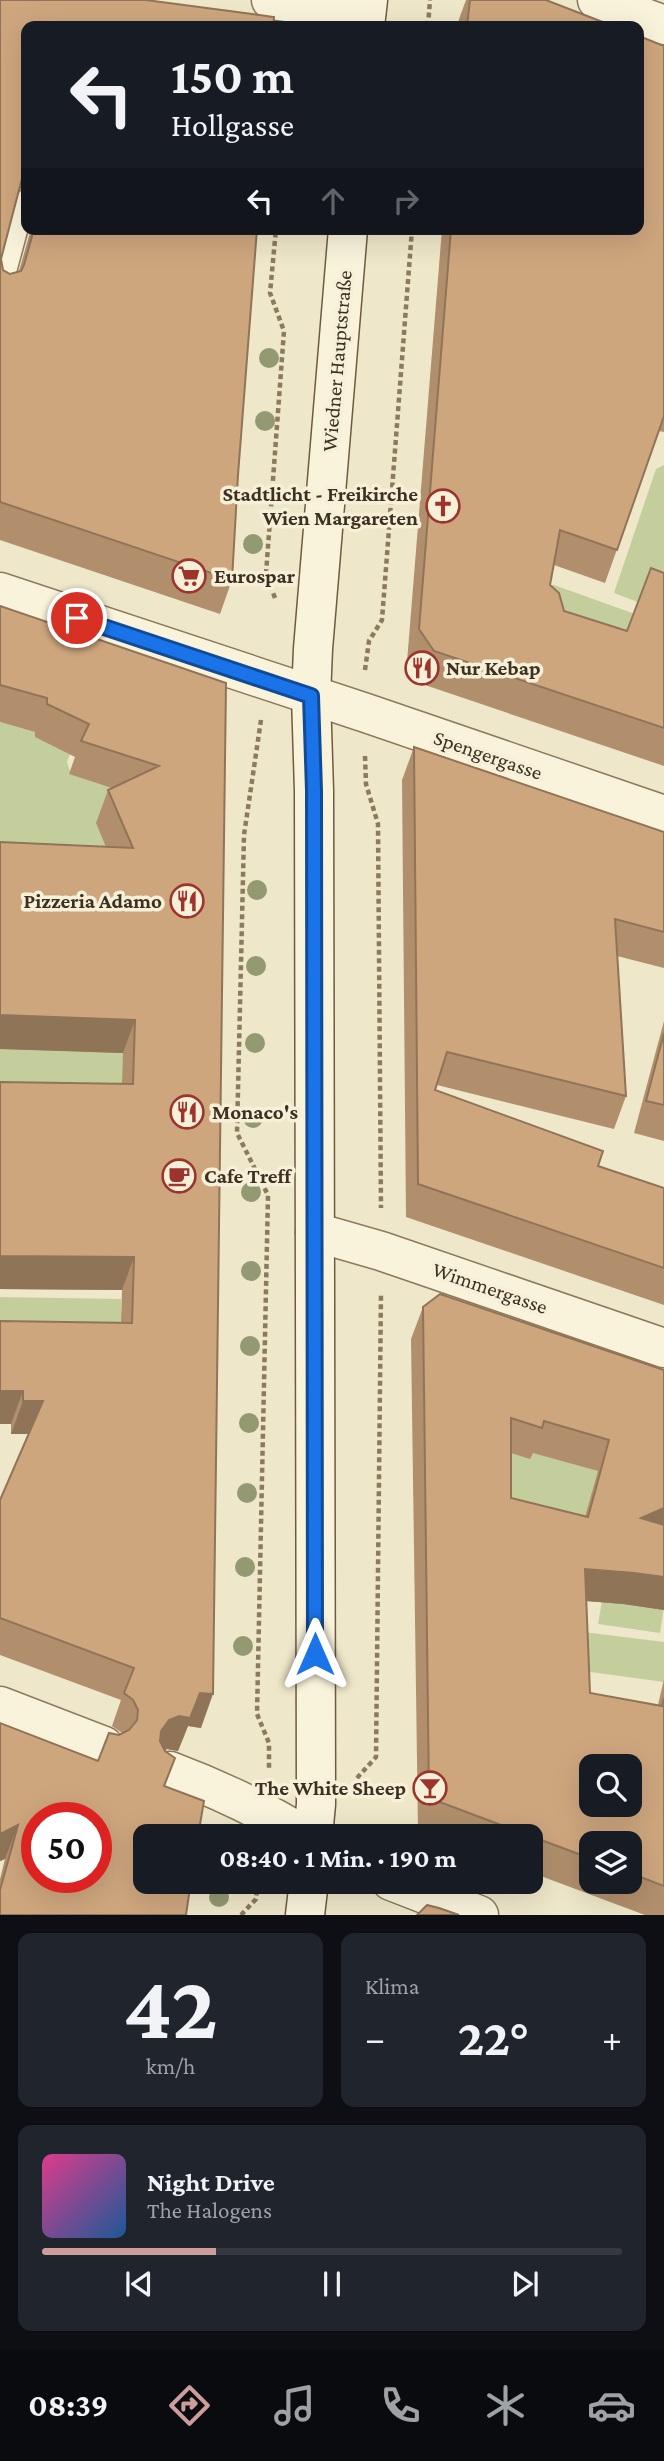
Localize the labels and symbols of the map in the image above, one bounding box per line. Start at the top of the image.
street label: Wiedner Hauptstraße [317,269,357,453]
place label: Stadtlicht - Freikirche Wien Margareten [223,482,418,530]
church icon: Stadtlicht - Freikirche Wien Margareten [424,487,462,525]
supermarket icon: Eurospar [170,557,208,595]
place label: Eurospar [214,564,296,588]
pin [47,588,107,648]
restaurant icon: Nur Kebap [403,649,441,687]
place label: Nur Kebap [446,656,541,680]
street label: Spengergasse [431,725,545,785]
restaurant icon: Pizzeria Adamo [168,882,206,920]
place label: Pizzeria Adamo [24,889,162,913]
restaurant icon: Monaco's [168,1093,206,1131]
place label: Monaco's [212,1100,299,1124]
cafe icon: Cafe Treff [160,1157,198,1195]
place label: Cafe Treff [204,1164,292,1188]
street label: Wimmergasse [429,1257,551,1319]
position arrow [278,1617,352,1691]
bar icon: The White Sheep [411,1769,449,1807]
place label: The White Sheep [255,1776,406,1800]
speed limit sign: 50 [21,1802,112,1893]

